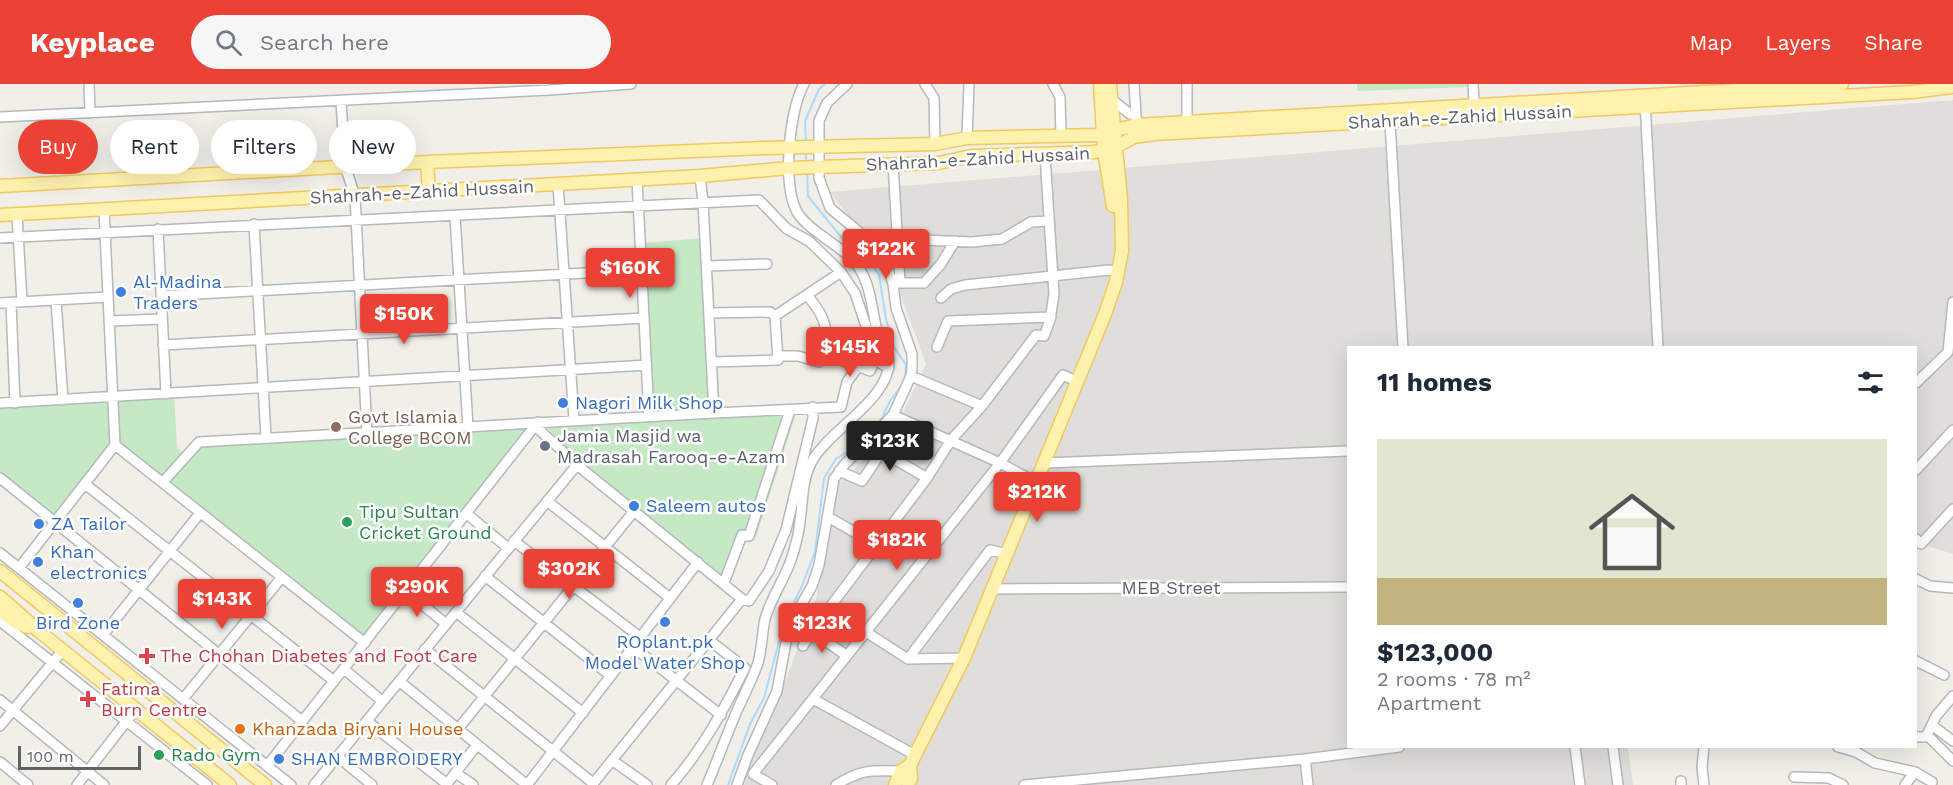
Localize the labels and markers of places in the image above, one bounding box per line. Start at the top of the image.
pin: $122K [844,229,928,280]
pin: $160K [588,248,672,299]
place label: Al-Madina Traders [133,271,222,313]
marker: Al-Madina Traders [114,285,128,299]
pin: $150K [362,294,446,345]
pin: $145K [808,327,892,378]
place label: Nagori Milk Shop [575,392,723,413]
marker: Nagori Milk Shop [556,396,570,410]
place label: Govt Islamia College BCOM [348,406,472,448]
marker: Govt Islamia College BCOM [329,420,343,434]
pin: $123K [848,421,932,472]
place label: Jamia Masjid wa Madrasah Farooq-e-Azam [557,425,785,467]
marker: Jamia Masjid wa Madrasah Farooq-e-Azam [538,439,552,453]
pin: $212K [995,472,1079,523]
place label: Saleem autos [646,495,766,516]
marker: Saleem autos [627,499,641,513]
place label: Tipu Sultan Cricket Ground [359,501,492,543]
place label: ZA Tailor [51,513,127,534]
marker: Tipu Sultan Cricket Ground [340,515,354,529]
marker: ZA Tailor [32,517,46,531]
pin: $182K [855,520,939,571]
place label: Khan electronics [50,541,147,583]
pin: $302K [527,549,611,600]
marker: Khan electronics [31,555,45,569]
pin: $290K [375,567,459,618]
pin: $143K [180,579,264,630]
marker: Bird Zone [71,596,85,610]
pin: $123K [780,603,864,654]
place label: Bird Zone [36,612,120,633]
marker: ROplant.pk Model Water Shop [658,615,672,629]
place label: ROplant.pk Model Water Shop [585,631,745,673]
place label: The Chohan Diabetes and Foot Care [160,645,478,666]
marker: The Chohan Diabetes and Foot Care [138,647,156,665]
place label: Fatima Burn Centre [101,678,207,720]
marker: Fatima Burn Centre [79,690,97,708]
place label: Khanzada Biryani House [252,718,463,739]
marker: Khanzada Biryani House [233,722,247,736]
place label: Rado Gym [171,744,261,765]
marker: Rado Gym [152,748,166,762]
place label: SHAN EMBROIDERY [291,748,463,769]
marker: SHAN EMBROIDERY [272,752,286,766]

